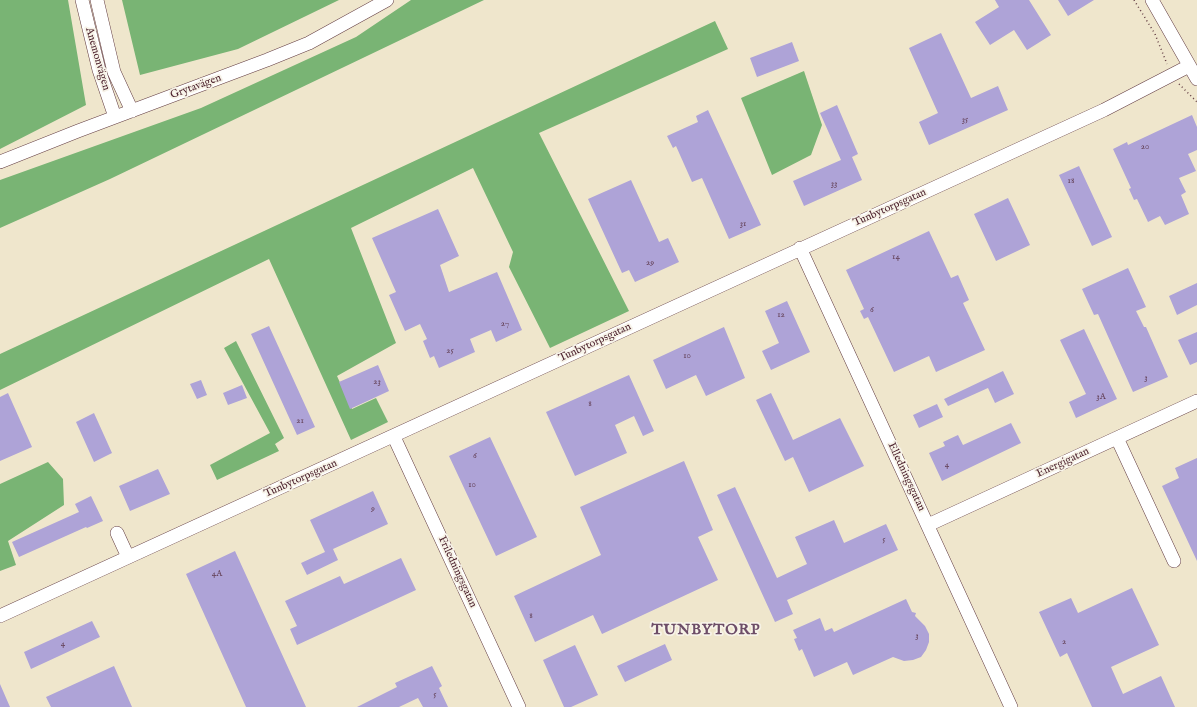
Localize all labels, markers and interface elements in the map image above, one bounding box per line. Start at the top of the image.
street label: Anemonvägen [82,26,112,92]
street label: Grytavägen [169,72,223,102]
house number: 35 [962,115,968,125]
house number: 20 [1141,142,1149,152]
house number: 18 [1068,176,1074,186]
house number: 33 [831,179,837,189]
street label: Tunbytorpsgatan [852,186,928,230]
house number: 31 [740,219,746,229]
house number: 14 [892,252,900,262]
house number: 29 [646,258,654,268]
house number: 6 [870,305,874,315]
house number: 12 [777,310,785,320]
house number: 27 [501,319,509,329]
street label: Tunbytorpsgatan [557,320,633,366]
house number: 25 [446,346,454,356]
house number: 10 [683,351,691,361]
house number: 3 [1144,373,1148,383]
house number: 23 [373,377,381,387]
house number: 3A [1096,392,1106,402]
house number: 8 [588,399,592,409]
house number: 21 [296,416,304,426]
street label: Elledningsgatan [884,441,928,513]
street label: Energigatan [1035,445,1091,481]
house number: 6 [473,451,477,461]
street label: Tunbytorpsgatan [263,457,339,501]
house number: 4 [945,460,949,470]
house number: 10 [468,480,476,490]
house number: 9 [371,504,375,514]
street label: Friledningsgatan [435,534,479,610]
house number: 5 [882,535,886,545]
house number: 4A [212,569,222,579]
house number: 8 [529,611,533,621]
district label: TUNBYTORP [652,622,760,640]
house number: 3 [915,631,919,641]
house number: 2 [1062,637,1066,647]
house number: 4 [61,639,65,649]
house number: 5 [433,690,437,700]

